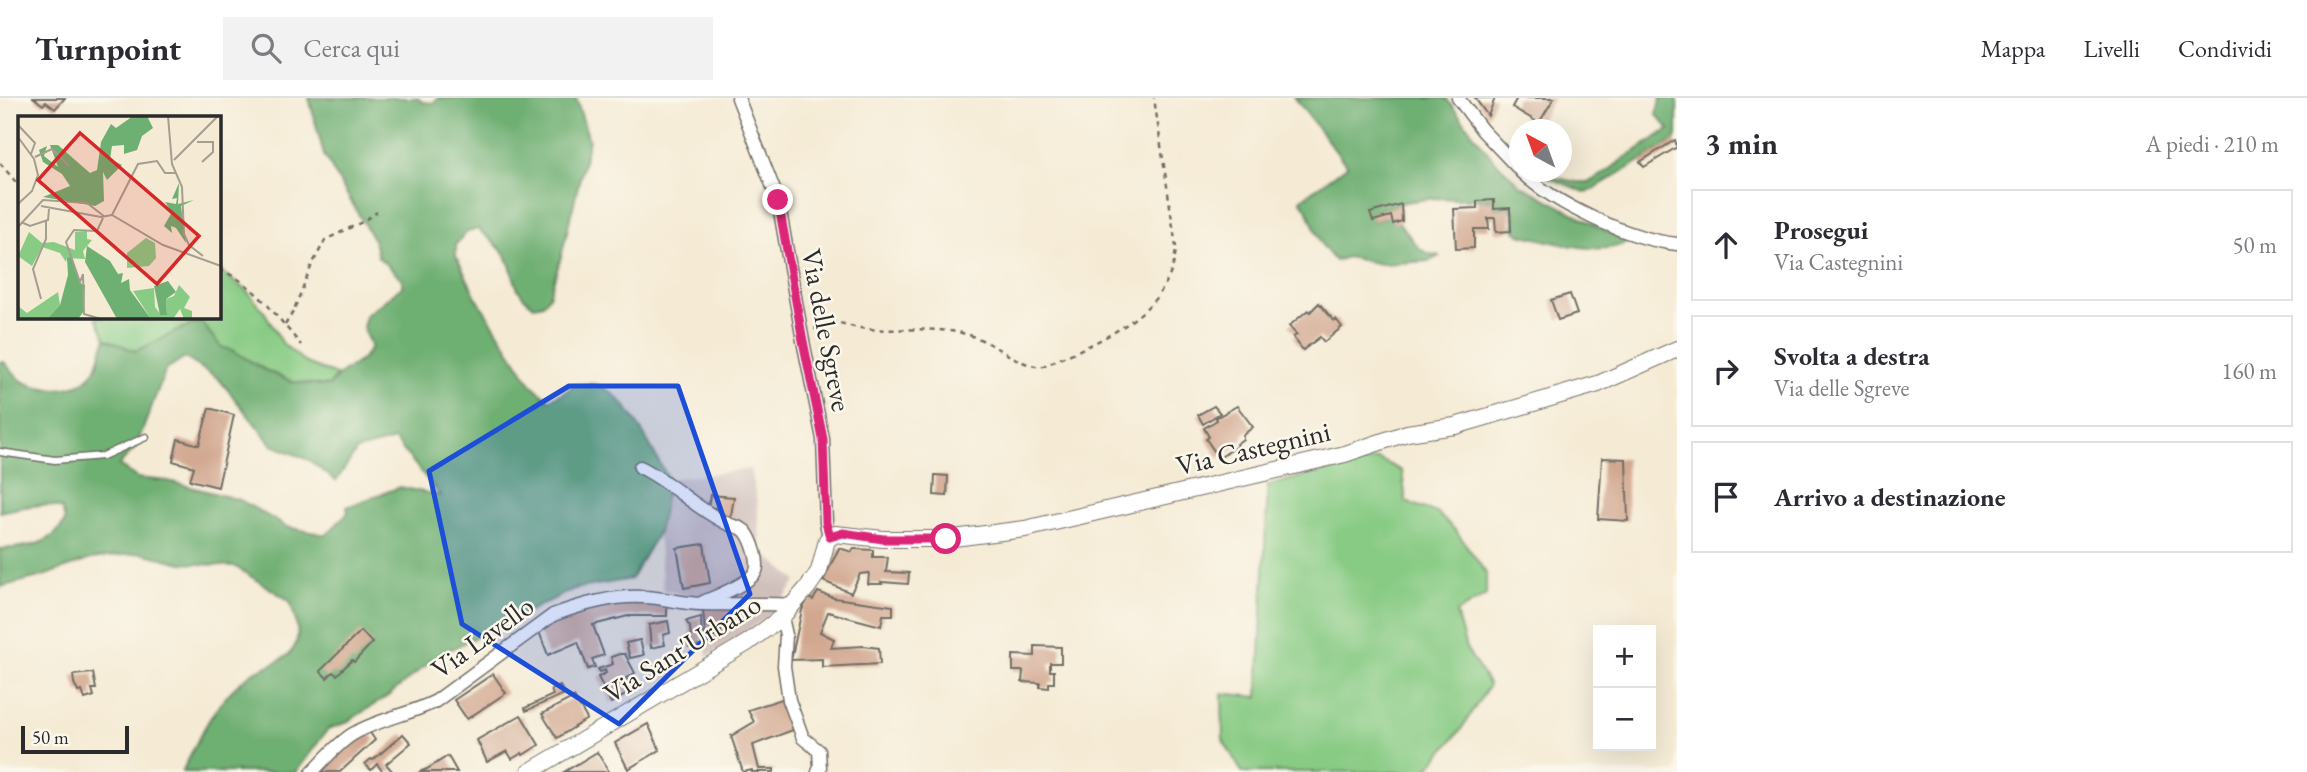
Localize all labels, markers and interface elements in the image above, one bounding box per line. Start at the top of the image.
search box [223,17,713,80]
text: Turnpoint [35,27,181,70]
icon: search [247,29,285,67]
text: Cerca qui [303,31,400,65]
text: Mappa [1981,33,2045,64]
text: Livelli [2083,33,2140,64]
text: Condividi [2178,33,2272,64]
inset map [18,116,220,318]
north arrow [1509,119,1572,182]
text: 3 min [1705,124,1778,163]
text: A piedi · 210 m [2145,129,2279,159]
route end [762,184,793,215]
text: Prosegui [1774,213,1869,247]
icon: ahead [1707,226,1745,264]
text: 50 m [2232,230,2277,260]
street label: Via delle Sgreve [794,246,860,414]
text: Via Castegnini [1774,247,1903,277]
text: Svolta a destra [1774,339,1930,373]
icon: right [1707,352,1745,390]
text: 160 m [2221,356,2277,386]
text: Via delle Sgreve [1774,373,1909,403]
street label: Via Castegnini [1172,413,1334,483]
icon: arrive [1707,478,1745,516]
text: Arrivo a destinazione [1774,480,2006,514]
route start [930,523,961,554]
street label: Via Sant'Urbano [597,585,767,711]
street label: Via Lavello [423,588,541,686]
map controls [1593,625,1656,751]
button: + [1593,625,1656,688]
button: − [1593,688,1656,751]
scale bar [21,723,130,755]
text: 50 m [32,725,69,750]

